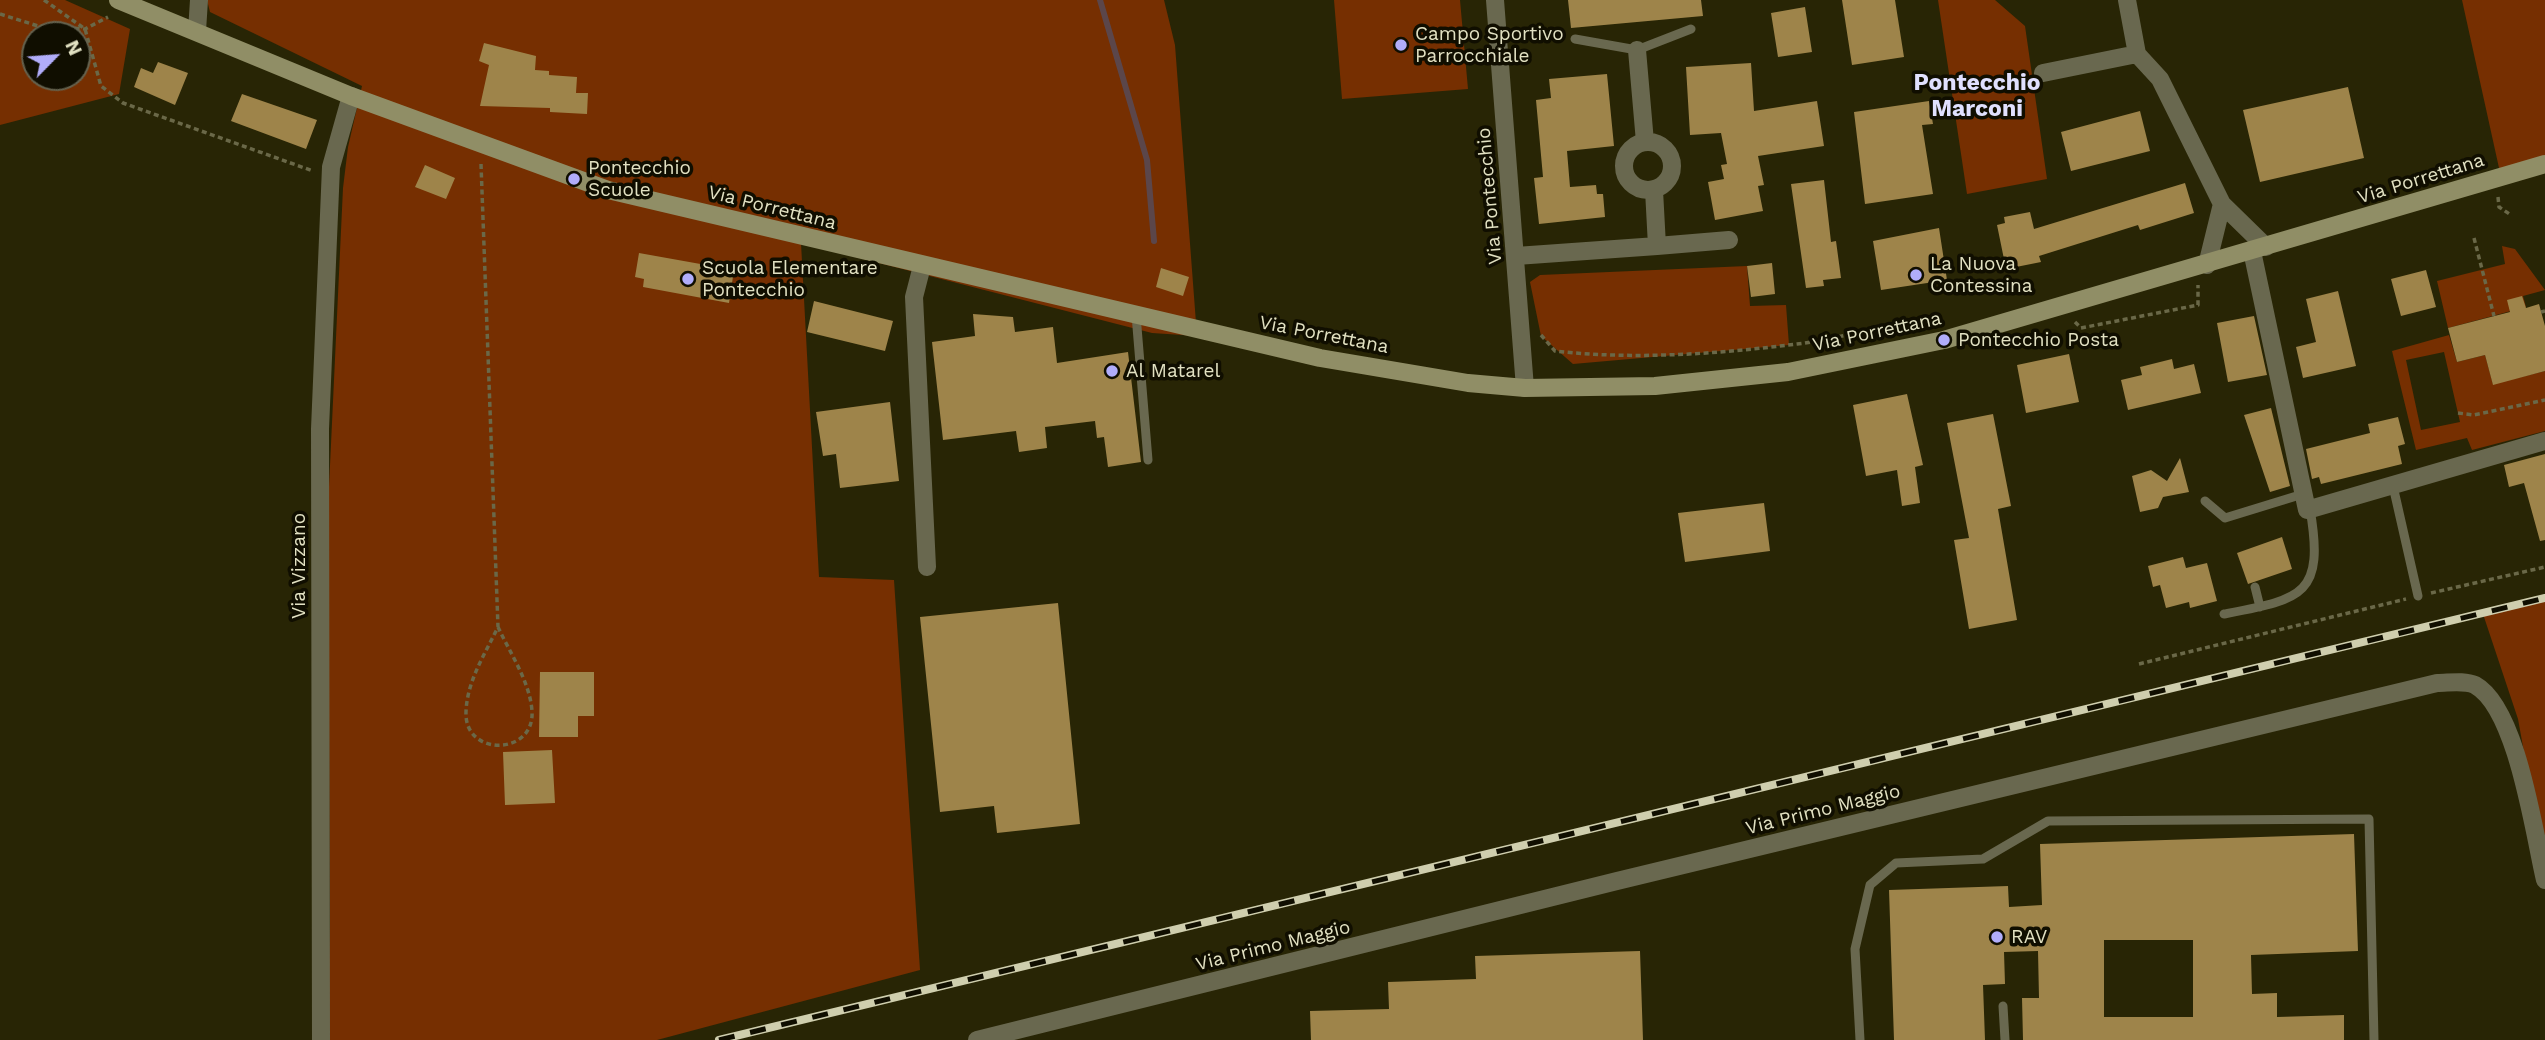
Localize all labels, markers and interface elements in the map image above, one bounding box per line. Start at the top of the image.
north arrow [21,21,91,91]
place label: Campo Sportivo Parrocchiale [1415,23,1564,67]
text: N [60,37,87,59]
marker: Campo Sportivo Parrocchiale [1393,37,1409,53]
district label: Pontecchio Marconi [1913,69,2041,123]
street label: Via Pontecchio [1473,127,1507,265]
street label: Via Porrettana [2355,149,2487,209]
place label: Pontecchio Scuole [588,157,691,201]
marker: Pontecchio Scuole [566,171,582,187]
street label: Via Porrettana [706,181,838,235]
place label: La Nuova Contessina [1930,253,2033,297]
place label: Scuola Elementare Pontecchio [702,257,878,301]
marker: La Nuova Contessina [1908,267,1924,283]
marker: Scuola Elementare Pontecchio [680,271,696,287]
street label: Via Porrettana [1810,307,1944,357]
street label: Via Porrettana [1257,311,1391,359]
place label: Pontecchio Posta [1958,329,2119,351]
marker: Pontecchio Posta [1936,332,1952,348]
place label: Al Matarel [1126,360,1220,382]
marker: Al Matarel [1104,363,1120,379]
street label: Via Vizzano [288,513,310,619]
street label: Via Primo Maggio [1743,780,1903,840]
street label: Via Primo Maggio [1193,916,1353,976]
place label: RAV [2011,926,2047,948]
marker: RAV [1989,929,2005,945]

